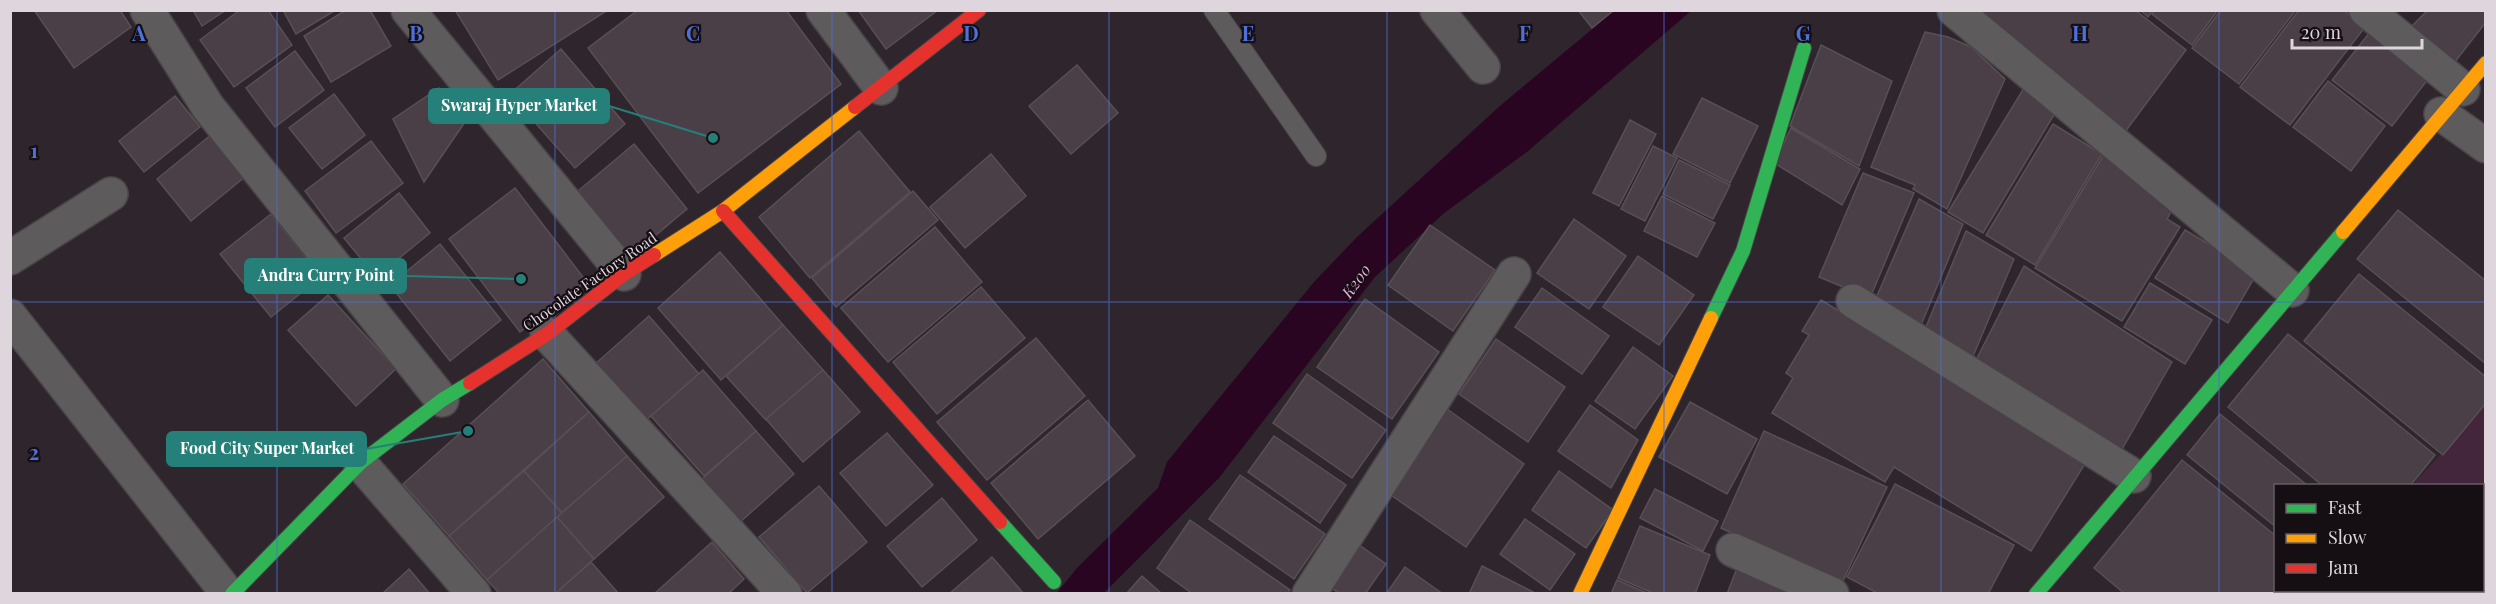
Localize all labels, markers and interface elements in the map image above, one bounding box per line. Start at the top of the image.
scale bar [2292,12,2422,50]
text: A [131,19,146,46]
text: B [409,19,423,46]
text: C [686,19,700,46]
text: D [963,19,979,46]
text: E [1242,19,1254,46]
text: F [1519,19,1531,46]
text: G [1796,19,1811,46]
text: H [2072,19,2088,46]
text: 20 m [2301,20,2341,44]
callout: Swaraj Hyper Market [429,89,609,123]
text: Swaraj Hyper Market [441,94,597,115]
text: 1 [30,136,38,163]
street label: Chocolate Factory Road [518,227,661,335]
callout: Andra Curry Point [245,259,406,293]
water label: K200 [1336,260,1375,303]
text: Andra Curry Point [257,264,395,285]
callout: Food City Super Market [167,432,366,466]
text: Food City Super Market [180,437,354,458]
text: 2 [29,438,39,465]
legend [2274,484,2484,592]
text: Fast [2328,495,2362,519]
text: Slow [2328,525,2366,549]
text: Jam [2327,555,2358,579]

